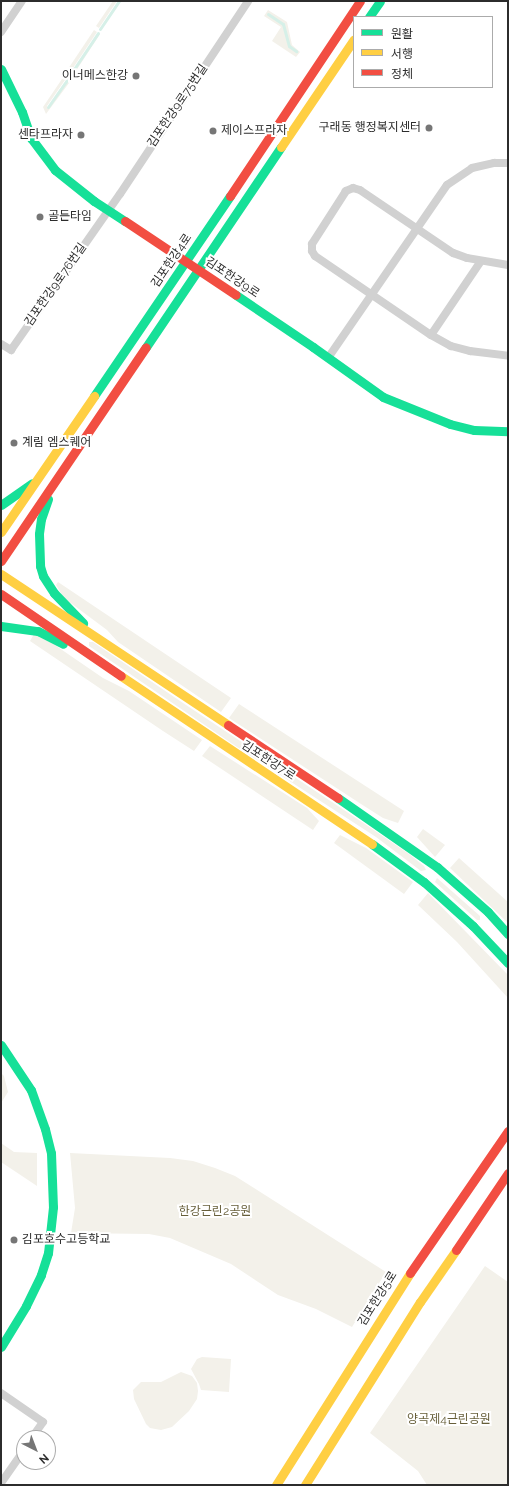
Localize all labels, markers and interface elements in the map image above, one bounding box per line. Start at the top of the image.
legend [353,16,493,88]
text: 원활 [391,27,413,41]
text: 서행 [391,47,413,61]
street label: 김포한강9로75번길 [145,62,211,150]
text: 정체 [391,67,413,81]
place label: 이너메스한강 [62,69,128,83]
marker: 이너메스한강 [131,71,141,81]
place label: 구래동 행정복지센터 [319,121,421,135]
marker: 구래동 행정복지센터 [424,123,434,133]
place label: 제이스프라자 [221,124,287,138]
marker: 제이스프라자 [208,126,218,136]
place label: 센타프라자 [18,128,73,142]
marker: 센타프라자 [76,130,86,140]
place label: 골든타임 [48,210,92,224]
marker: 골든타임 [35,212,45,222]
street label: 김포한강4로 [149,231,195,291]
street label: 김포한강9로76번길 [22,241,90,329]
street label: 김포한강9로 [202,255,262,301]
place label: 계림 엠스퀘어 [22,436,91,450]
marker: 계림 엠스퀘어 [9,438,19,448]
street label: 김포한강7로 [238,738,298,784]
park label: 한강근린2공원 [179,1205,251,1219]
place label: 김포호수고등학교 [22,1233,110,1247]
marker: 김포호수고등학교 [9,1235,19,1245]
street label: 김포한강5로 [356,1269,400,1329]
park label: 양곡제4근린공원 [407,1413,491,1427]
north arrow [16,1430,56,1470]
text: N [36,1451,51,1466]

